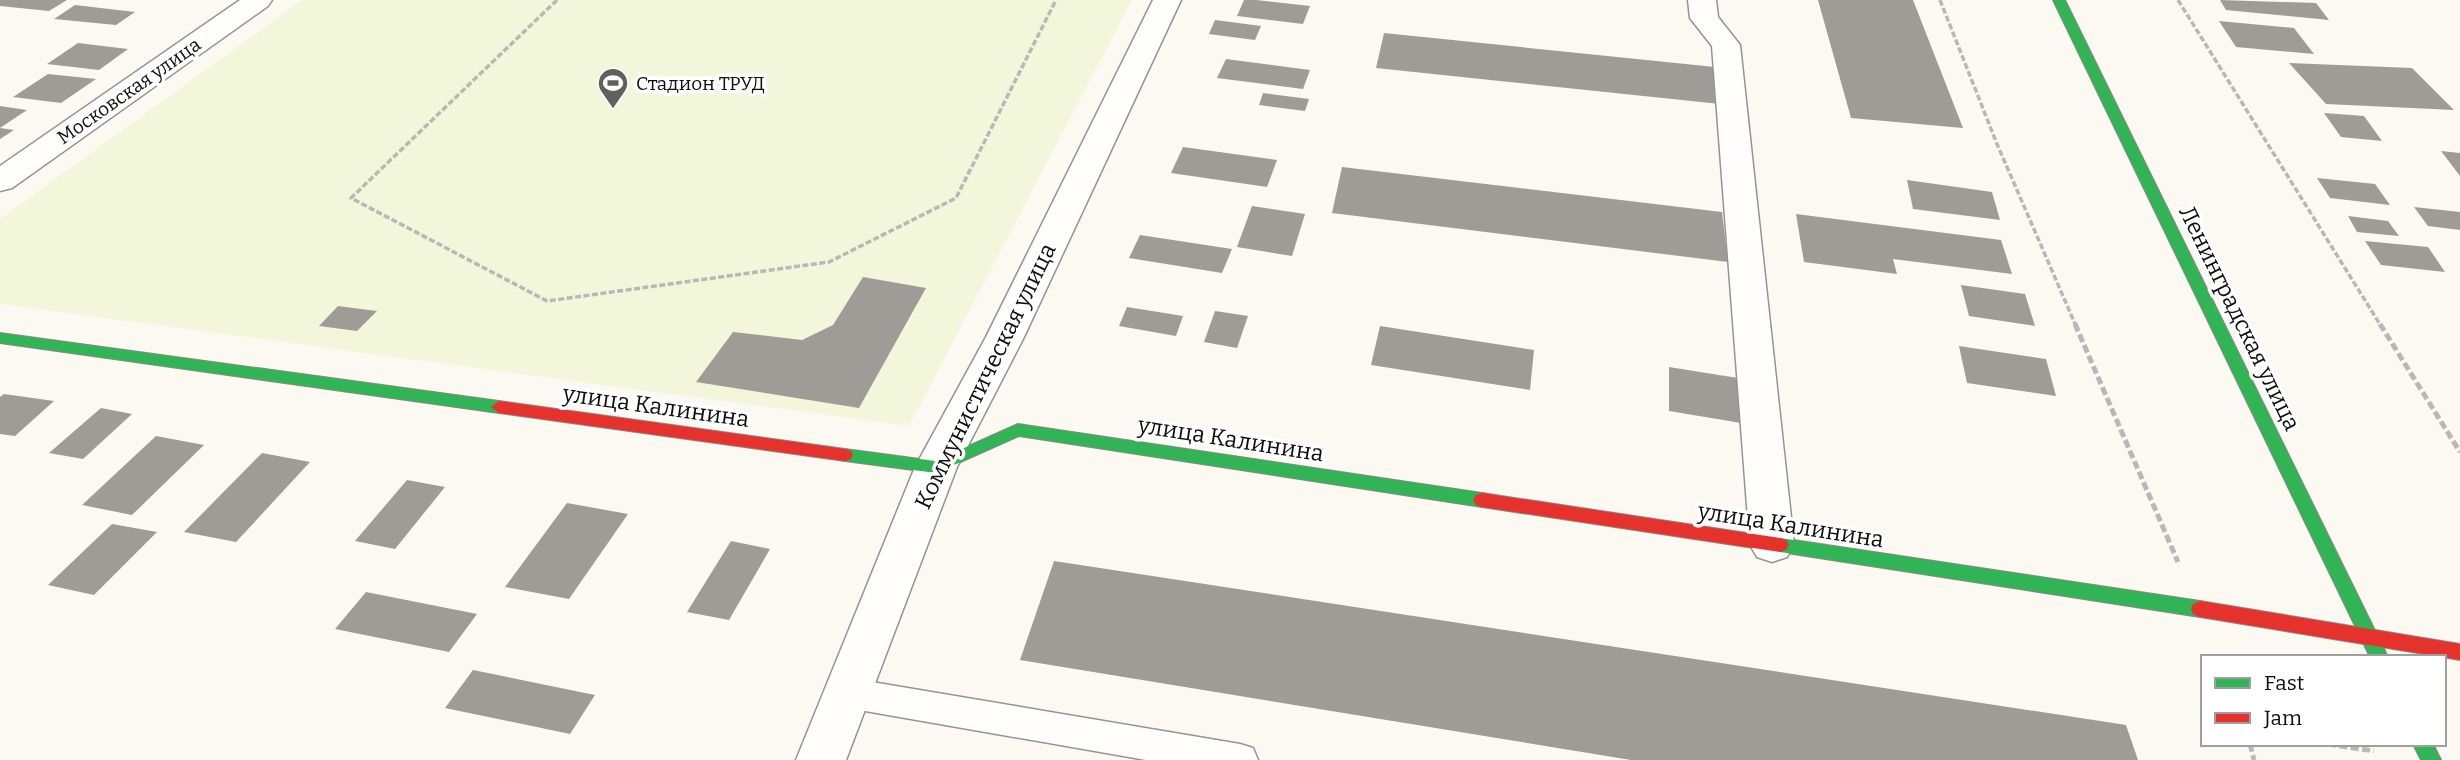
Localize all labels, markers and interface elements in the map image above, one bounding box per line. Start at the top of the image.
street label: Московская улица [53,32,206,149]
sports icon: Стадион ТРУД [596,66,630,110]
place label: Стадион ТРУД [636,72,765,95]
street label: Ленинградская улица [2173,201,2307,435]
street label: Коммунистическая улица [908,238,1062,513]
street label: улица Калинина [560,379,751,433]
street label: улица Калинина [1135,410,1326,468]
street label: улица Калинина [1695,496,1886,554]
legend [2201,655,2446,746]
text: Fast [2264,670,2305,696]
text: Jam [2263,705,2302,731]

